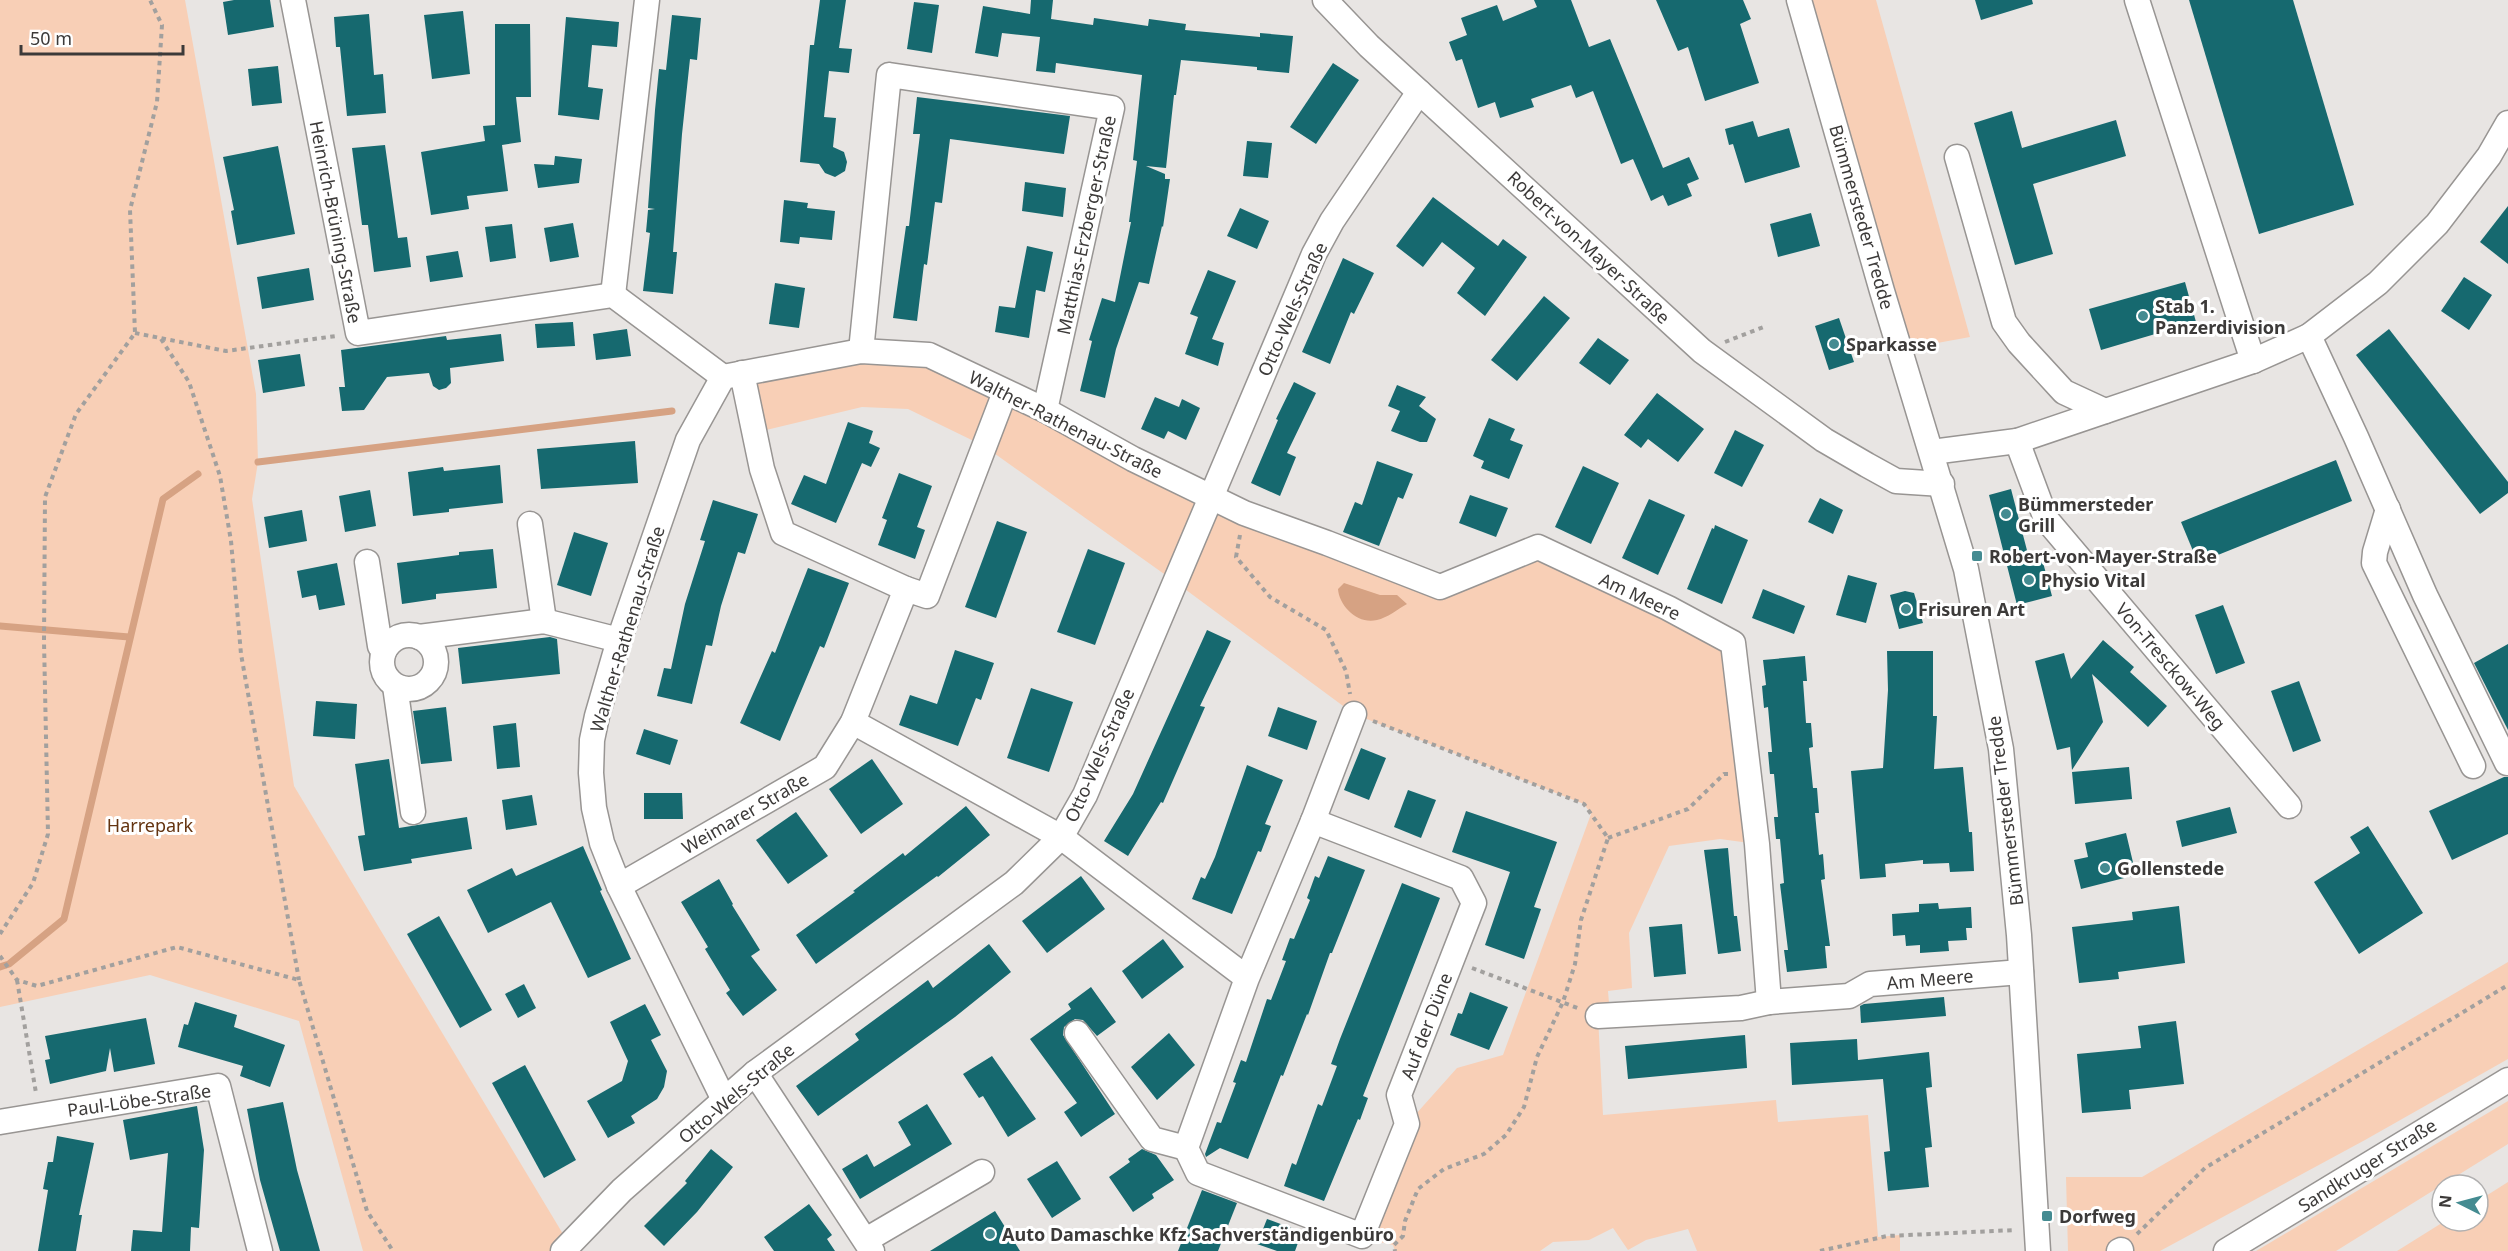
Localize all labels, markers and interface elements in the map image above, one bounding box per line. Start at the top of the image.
scale bar [21,18,183,56]
text: 50 m [30,26,72,50]
street label: Matthias-Erzberger-Straße [1051,113,1121,337]
street label: Heinrich-Brüning-Straße [305,119,367,325]
street label: Bümmersteder Tredde [1824,122,1900,312]
street label: Robert-von-Mayer-Straße [1503,165,1675,329]
street label: Otto-Wels-Straße [1252,238,1332,380]
place label: Stab 1. Panzerdivision [2155,294,2286,339]
marker: Stab 1. Panzerdivision [2136,309,2150,323]
place label: Sparkasse [1846,332,1937,356]
marker: Sparkasse [1827,337,1841,351]
street label: Walther-Rathenau-Straße [965,365,1167,483]
place label: Bümmersteder Grill [2018,492,2153,537]
marker: Bümmersteder Grill [1999,507,2013,521]
street label: Walther-Rathenau-Straße [584,523,670,735]
place label: Robert-von-Mayer-Straße [1989,544,2217,568]
marker: Robert-von-Mayer-Straße [1970,549,1984,563]
street label: Am Meere [1596,567,1684,625]
place label: Physio Vital [2041,568,2146,592]
marker: Physio Vital [2022,573,2036,587]
place label: Frisuren Art [1918,597,2025,621]
street label: Von-Tresckow-Weg [2111,597,2231,735]
marker: Frisuren Art [1899,602,1913,616]
street label: Otto-Wels-Straße [1059,684,1139,826]
street label: Bümmersteder Tredde [1981,715,2029,907]
street label: Weimarer Straße [677,767,813,859]
park label: Harrepark [107,813,194,837]
place label: Gollenstede [2117,856,2224,880]
marker: Gollenstede [2098,861,2112,875]
street label: Am Meere [1886,963,1974,995]
street label: Auf der Düne [1395,969,1457,1083]
street label: Otto-Wels-Straße [673,1037,799,1149]
street label: Paul-Löbe-Straße [66,1078,212,1122]
street label: Sandkruger Straße [2293,1113,2441,1217]
north arrow [2430,1173,2490,1233]
text: N [2433,1194,2457,1209]
place label: Dorfweg [2059,1204,2136,1228]
marker: Dorfweg [2040,1209,2054,1223]
place label: Auto Damaschke Kfz Sachverständigenbüro [1002,1222,1394,1246]
marker: Auto Damaschke Kfz Sachverständigenbüro [983,1227,997,1241]

